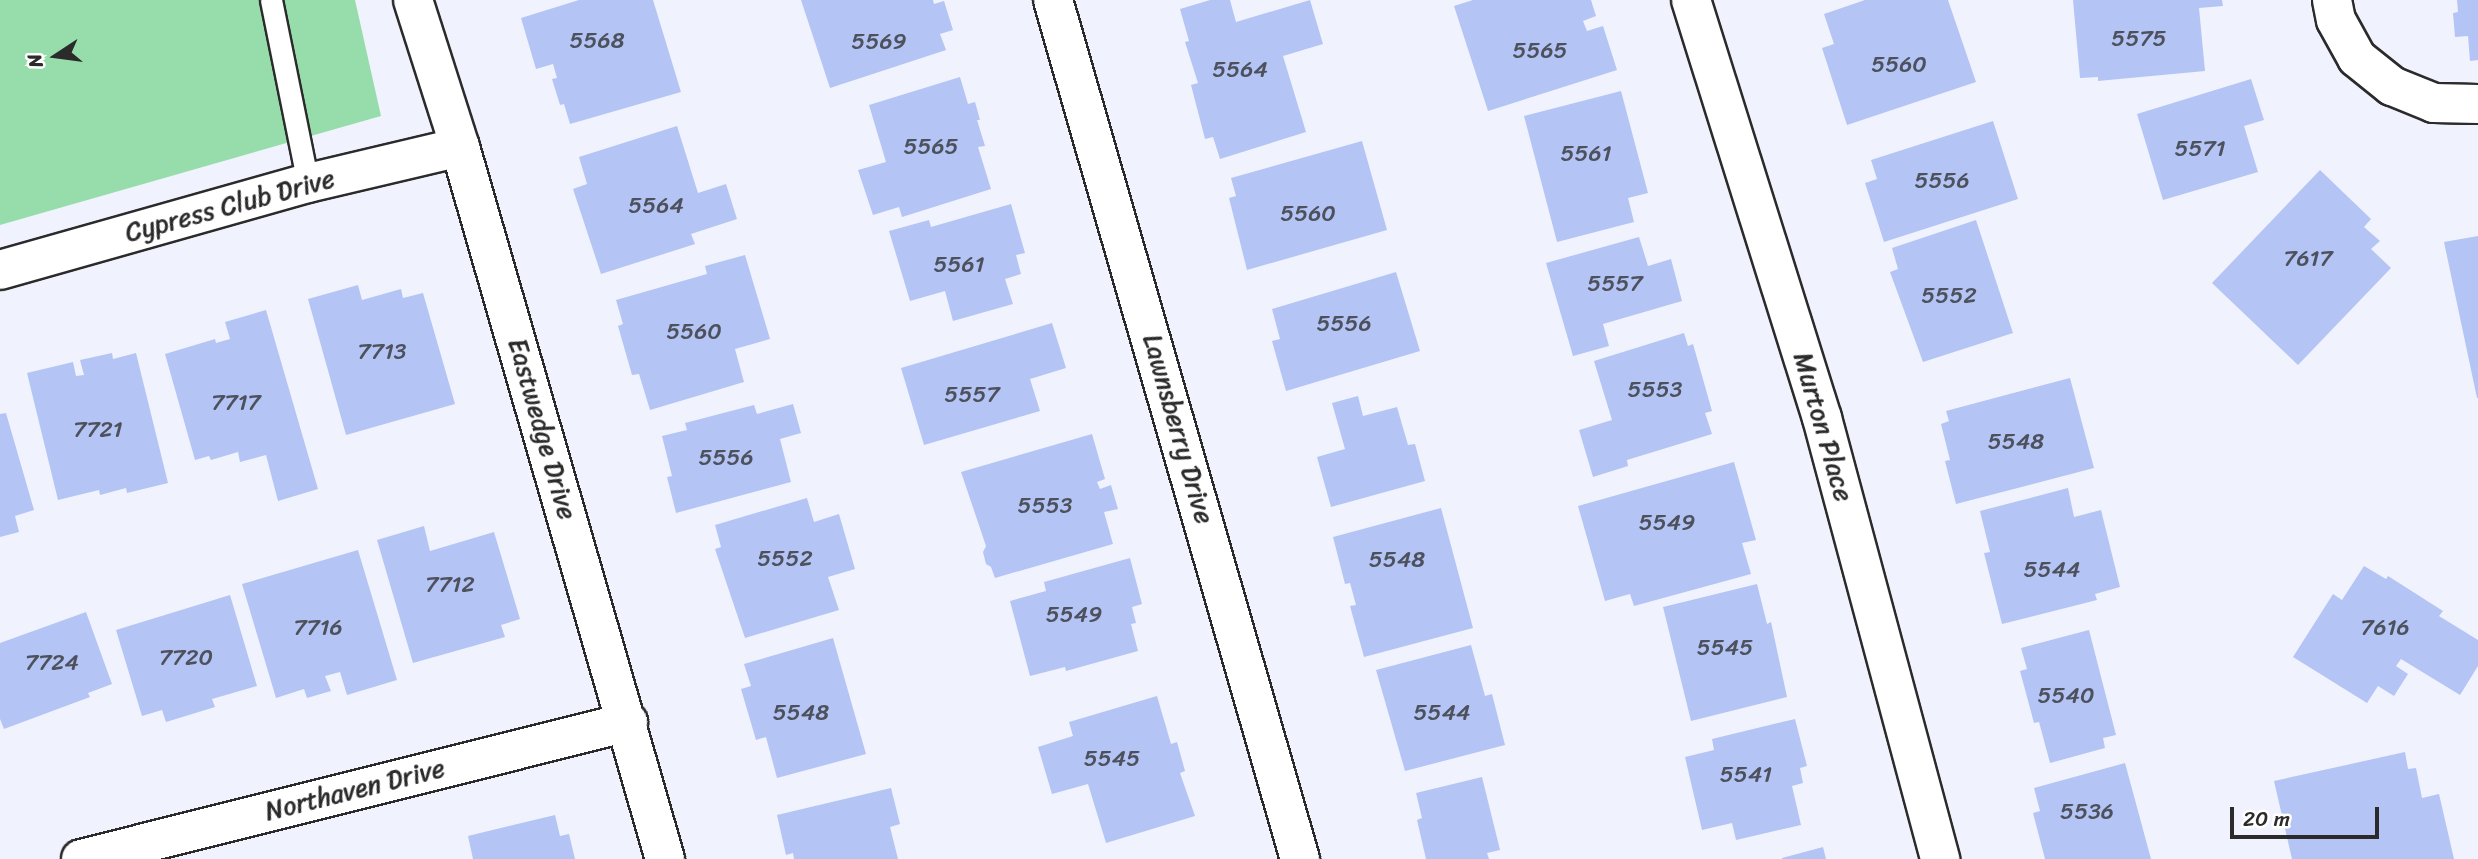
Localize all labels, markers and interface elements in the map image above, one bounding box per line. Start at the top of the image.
north arrow [21,21,91,91]
house number: 5575 [2111,25,2167,53]
house number: 5568 [569,27,625,55]
house number: 5569 [851,28,907,56]
house number: 5565 [1512,37,1568,65]
text: N [17,51,53,71]
house number: 5560 [1871,51,1927,79]
house number: 5564 [1212,56,1268,84]
house number: 5565 [903,133,959,161]
house number: 5571 [2174,135,2226,163]
house number: 5561 [1560,140,1612,168]
street label: Cypress Club Drive [122,163,338,249]
house number: 5556 [1914,167,1970,195]
house number: 5564 [628,192,684,220]
house number: 5560 [1280,200,1336,228]
house number: 7617 [2283,245,2333,273]
house number: 5561 [933,251,985,279]
house number: 5557 [1587,270,1643,298]
house number: 5552 [1921,282,1977,310]
house number: 5556 [1316,310,1372,338]
house number: 5560 [666,318,722,346]
street label: Lawnsberry Drive [1136,331,1220,527]
street label: Eastwedge Drive [501,335,583,523]
house number: 7713 [358,338,406,366]
street label: Murton Place [1787,349,1859,505]
house number: 5553 [1628,376,1682,404]
house number: 5557 [944,381,1000,409]
house number: 7717 [211,389,261,417]
house number: 7721 [73,416,123,444]
house number: 5548 [1988,428,2044,456]
house number: 5556 [698,444,754,472]
house number: 5553 [1018,492,1072,520]
house number: 5549 [1639,509,1695,537]
house number: 5552 [757,545,813,573]
house number: 5548 [1369,546,1425,574]
house number: 5544 [2024,556,2080,584]
house number: 7712 [425,571,475,599]
house number: 5549 [1046,601,1102,629]
house number: 7716 [293,614,343,642]
house number: 7616 [2360,614,2410,642]
house number: 5545 [1697,634,1753,662]
house number: 7720 [159,644,213,672]
house number: 7724 [25,649,79,677]
house number: 5540 [2037,682,2095,710]
house number: 5548 [773,699,829,727]
house number: 5544 [1414,699,1470,727]
house number: 5545 [1084,745,1140,773]
street label: Northaven Drive [262,753,448,827]
house number: 5541 [1720,761,1772,789]
scale bar [2233,792,2382,836]
house number: 5536 [2060,798,2114,826]
text: 20 m [2243,800,2290,838]

